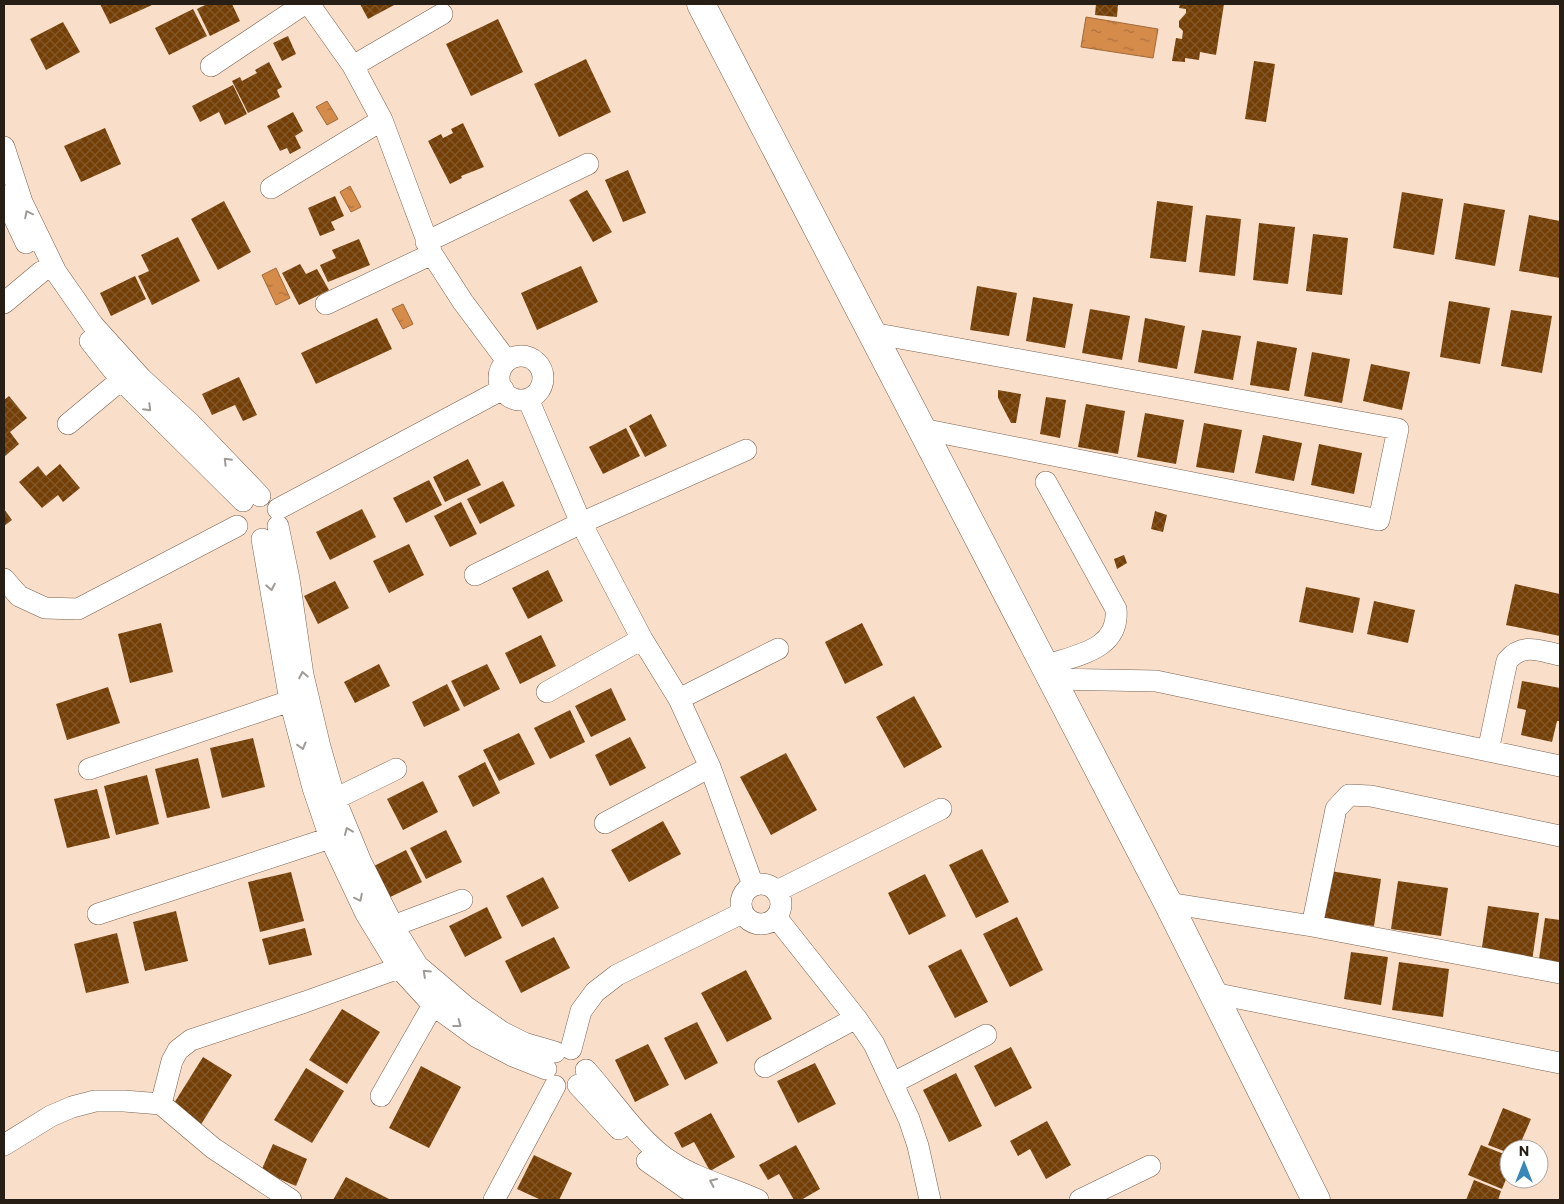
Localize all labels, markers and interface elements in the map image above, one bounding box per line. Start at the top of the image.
one-way arrow [24,210,34,219]
one-way arrow [143,402,152,411]
one-way arrow [224,457,233,466]
one-way arrow [266,583,276,592]
one-way arrow [298,671,309,680]
one-way arrow [297,742,307,750]
one-way arrow [344,827,355,836]
one-way arrow [353,893,363,902]
one-way arrow [422,970,431,979]
one-way arrow [452,1018,462,1027]
north arrow [1499,1139,1549,1189]
text: N [1519,1142,1529,1159]
one-way arrow [709,1178,718,1189]

